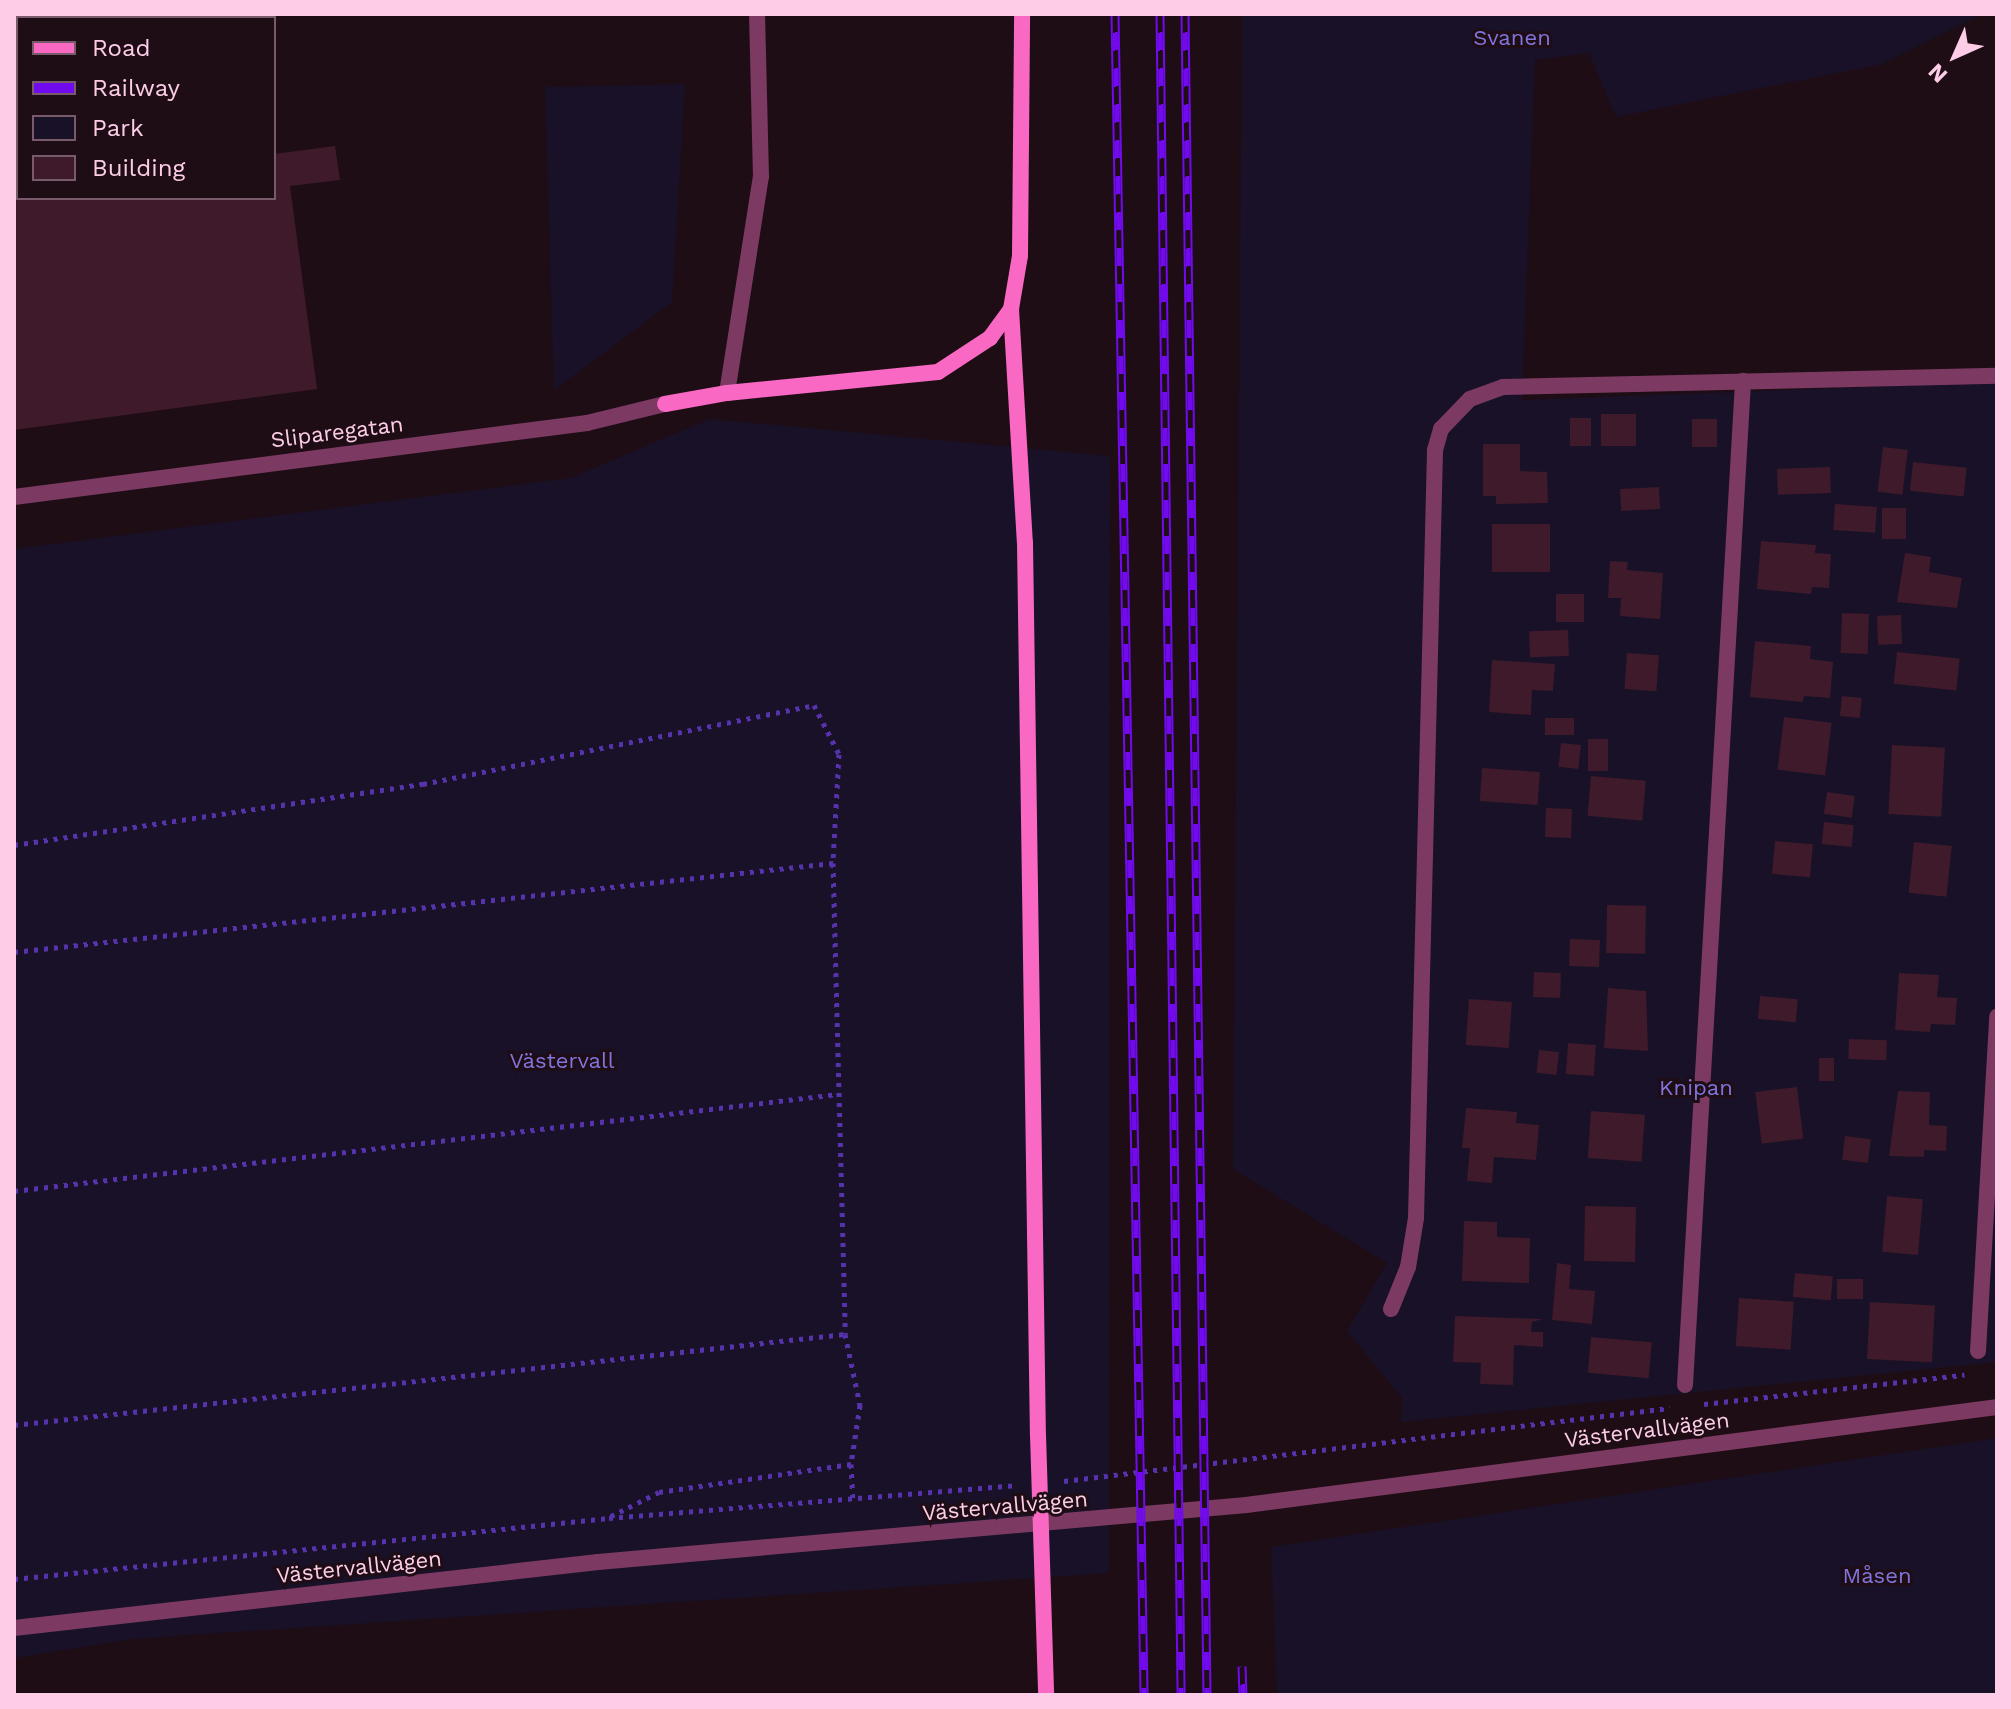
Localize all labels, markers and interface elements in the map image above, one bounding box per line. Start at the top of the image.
legend [16,16,276,200]
north arrow [1915,16,1995,96]
park label: Svanen [1473,25,1551,51]
text: Road [92,34,151,62]
text: N [1923,59,1952,88]
text: Railway [92,74,180,102]
text: Park [92,114,144,142]
text: Building [92,154,185,182]
street label: Sliparegatan [269,411,405,453]
park label: Västervall [510,1048,614,1074]
park label: Knipan [1659,1075,1733,1101]
street label: Västervallvägen [1563,1407,1731,1453]
street label: Västervallvägen [921,1486,1089,1526]
street label: Västervallvägen [275,1545,443,1589]
park label: Måsen [1842,1563,1912,1589]

